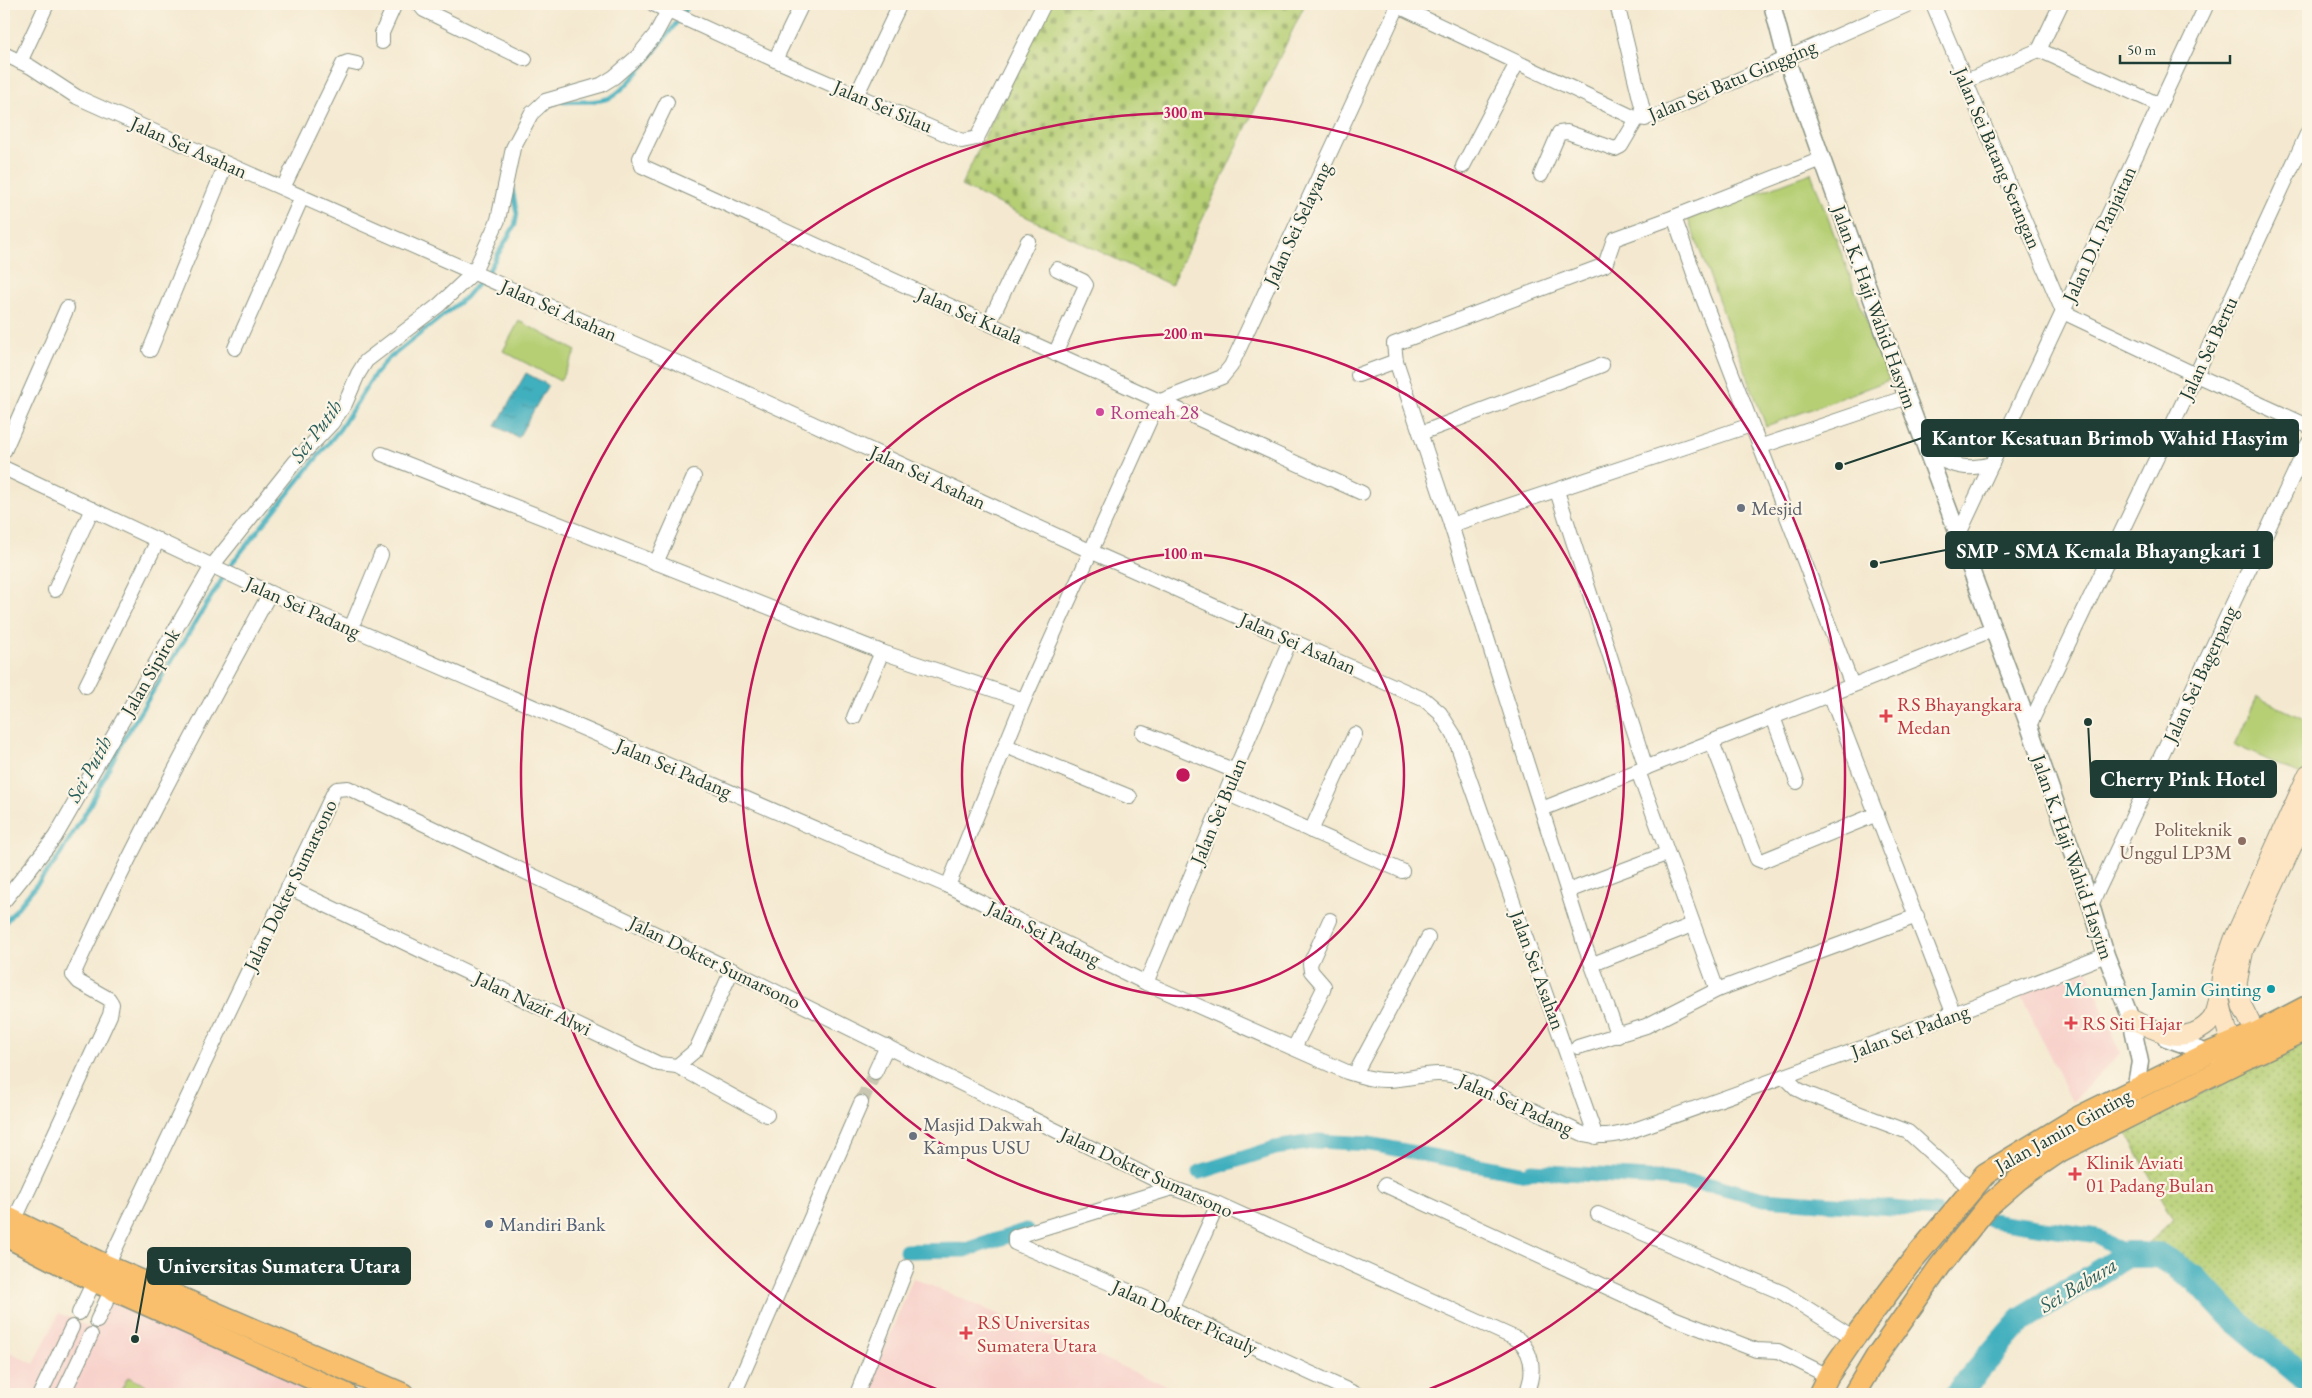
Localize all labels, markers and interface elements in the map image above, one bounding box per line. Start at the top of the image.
scale bar [2120,32,2230,64]
street label: Jalan Sei Batu Gingging [1642,33,1820,128]
text: 50 m [2127,40,2156,59]
street label: Jalan Sei Batang Serangan [1947,61,2048,253]
street label: Jalan Sei Silau [827,73,937,139]
text: 300 m [1163,103,1203,122]
street label: Jalan Sei Asahan [125,109,252,185]
street label: Jalan Sei Selayang [1256,158,1337,292]
street label: Jalan D.I. Panjaitan [2055,161,2142,308]
street label: Jalan K. Haji Wahid Hasyim [1825,200,1924,413]
street label: Jalan Sei Asahan [495,272,622,348]
street label: Jalan Sei Kuala [911,279,1027,350]
street label: Jalan Sei Bertu [2172,292,2243,406]
text: 200 m [1163,324,1203,343]
water label: Sei Putih [283,394,348,468]
place label: Romeah 28 [1110,399,1199,425]
marker: Romeah 28 [1094,406,1106,418]
callout: Kantor Kesatuan Brimob Wahid Hasyim [1922,420,2298,456]
text: Kantor Kesatuan Brimob Wahid Hasyim [1932,424,2288,451]
street label: Jalan Sei Asahan [864,438,991,515]
place label: Mesjid [1751,495,1803,521]
marker: Mesjid [1735,502,1747,514]
callout: SMP - SMA Kemala Bhayangkari 1 [1946,532,2272,568]
text: SMP - SMA Kemala Bhayangkari 1 [1956,537,2262,564]
text: 100 m [1163,544,1203,563]
street label: Jalan Sei Padang [239,569,365,644]
street label: Jalan Sei Bagerpang [2156,601,2243,748]
street label: Jalan Sei Asahan [1234,605,1361,681]
street label: Jalan Sipirok [113,623,186,722]
place label: RS Bhayangkara Medan [1897,691,2022,740]
marker: RS Bhayangkara Medan [1879,709,1893,723]
water label: Sei Putih [59,731,118,808]
street label: Jalan Sei Padang [610,731,736,804]
street label: Jalan K. Haji Wahid Hasyim [2025,749,2120,963]
street label: Jalan Sei Bulan [1183,753,1252,870]
callout: Cherry Pink Hotel [2091,761,2276,797]
text: Cherry Pink Hotel [2101,765,2265,792]
centre of rings [1174,766,1192,784]
street label: Jalan Dokter Sumarsono [236,795,343,977]
place label: Politeknik Unggul LP3M [2120,816,2233,865]
marker: Politeknik Unggul LP3M [2236,835,2248,847]
street label: Jalan Sei Padang [981,893,1105,972]
street label: Jalan Sei Asahan [1504,905,1572,1034]
street label: Jalan Dokter Sumarsono [623,908,805,1015]
street label: Jalan Nazir Alwi [469,964,596,1041]
place label: Monumen Jamin Ginting [2064,976,2261,1002]
marker: Monumen Jamin Ginting [2265,983,2277,995]
street label: Jalan Sei Padang [1846,998,1973,1065]
place label: RS Siti Hajar [2082,1010,2182,1036]
marker: RS Siti Hajar [2064,1016,2078,1030]
street label: Jalan Sei Padang [1452,1066,1578,1141]
street label: Jalan Jamin Ginting [1988,1082,2136,1179]
place label: Masjid Dakwah Kampus USU [923,1111,1043,1160]
street label: Jalan Dokter Sumarsono [1055,1120,1238,1224]
marker: Masjid Dakwah Kampus USU [907,1130,919,1142]
place label: Klinik Aviati 01 Padang Bulan [2086,1149,2215,1198]
marker: Klinik Aviati 01 Padang Bulan [2068,1167,2082,1181]
place label: Mandiri Bank [499,1211,606,1237]
marker: Mandiri Bank [483,1218,495,1230]
callout: Universitas Sumatera Utara [148,1248,410,1284]
water label: Sei Babura [2033,1251,2122,1319]
text: Universitas Sumatera Utara [158,1252,401,1279]
street label: Jalan Dokter Picauly [1106,1272,1262,1361]
place label: RS Universitas Sumatera Utara [977,1309,1097,1358]
marker: RS Universitas Sumatera Utara [959,1326,973,1340]

